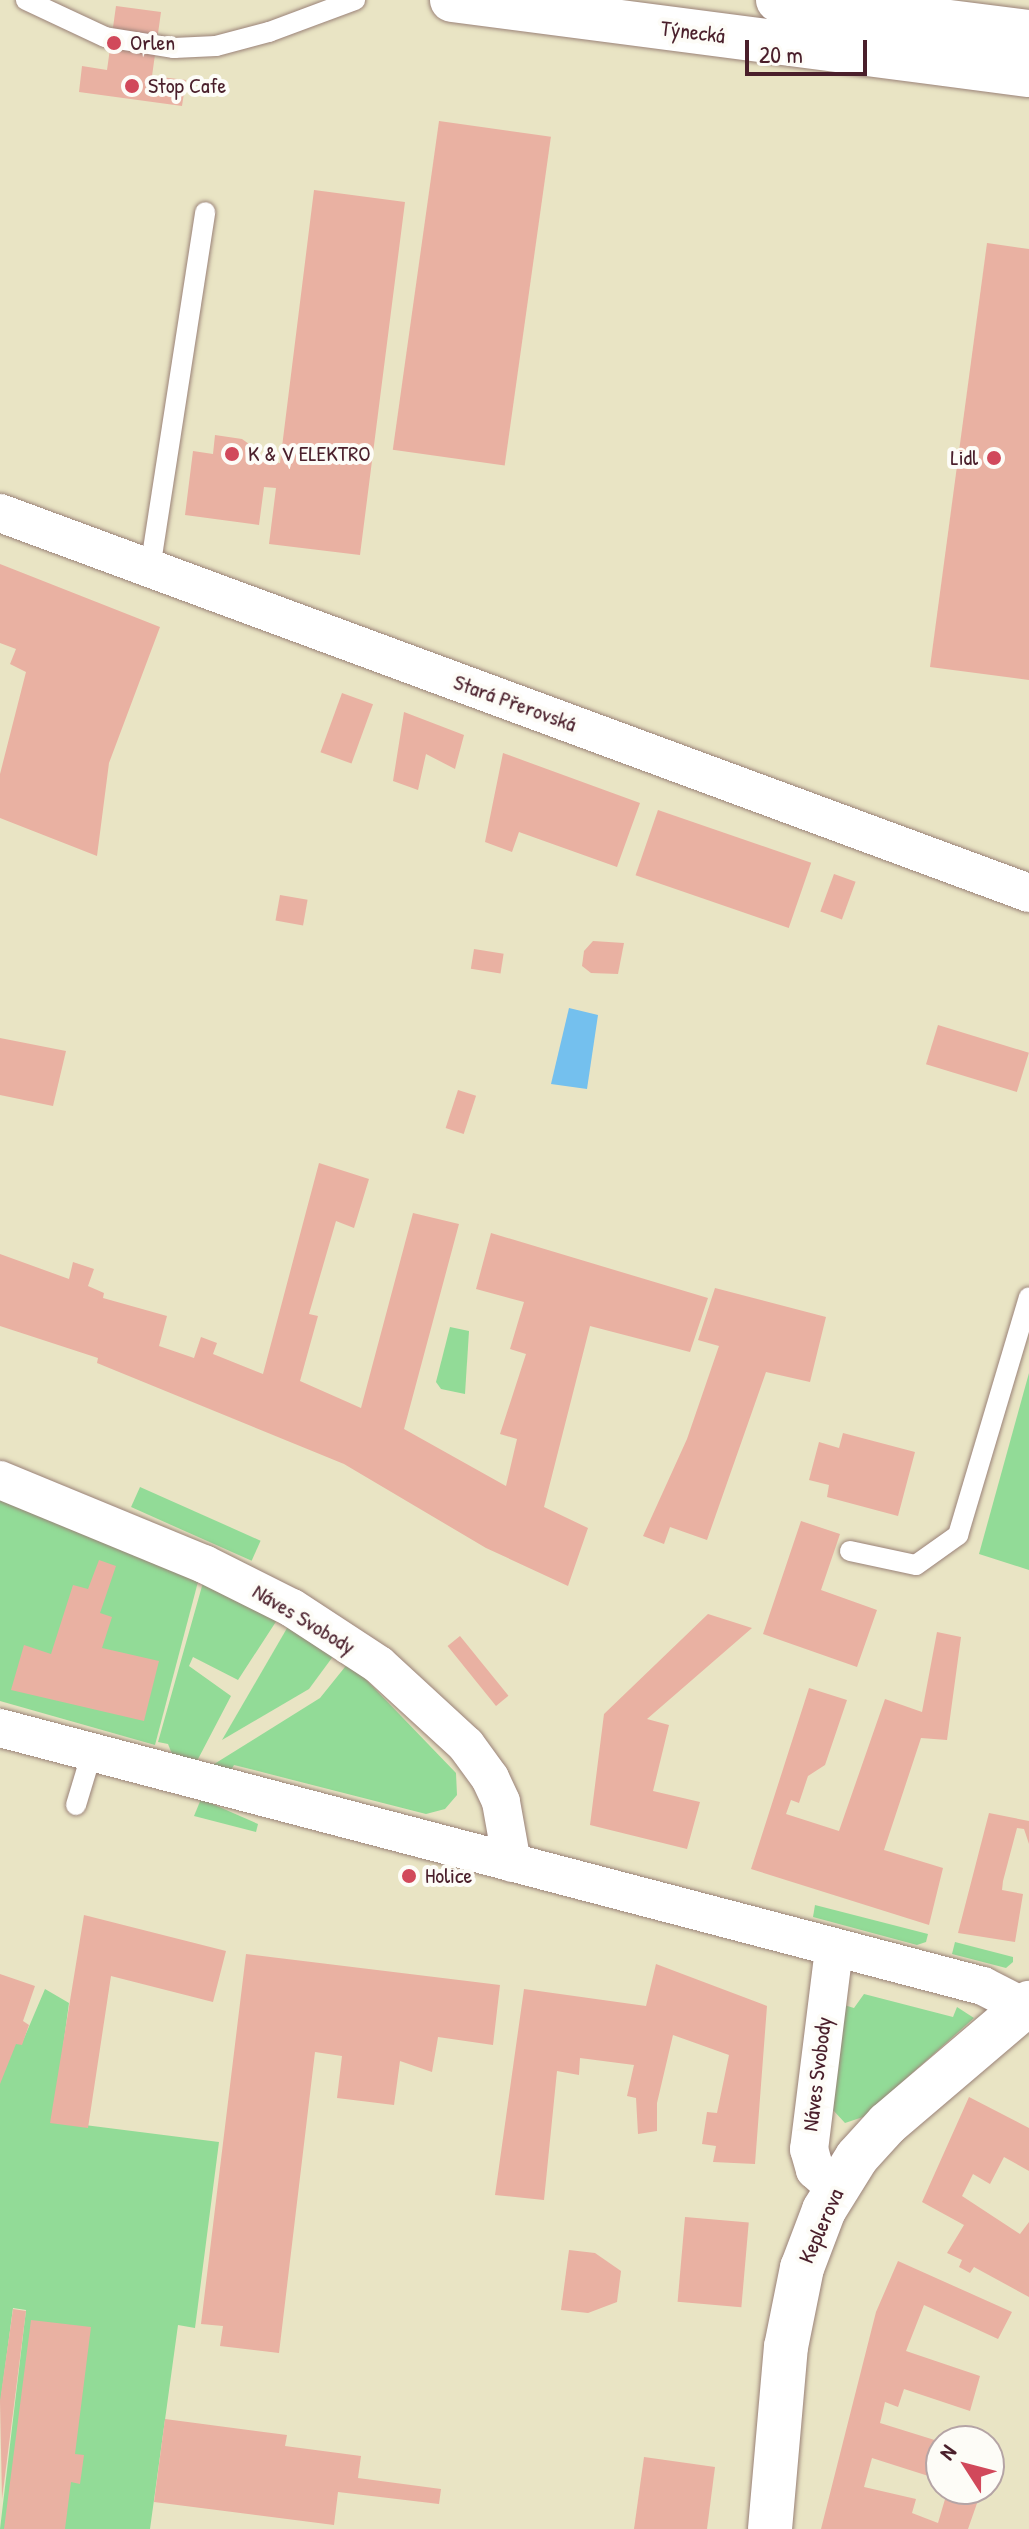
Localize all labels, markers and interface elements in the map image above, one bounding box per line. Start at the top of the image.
street label: Týnecká [659,15,727,49]
scale bar [749,24,871,74]
place label: Orlen [130,30,175,56]
marker: Orlen [105,34,123,52]
text: 20 m [759,38,803,70]
place label: Stop Cafe [148,73,226,99]
marker: Stop Cafe [123,77,141,95]
place label: K & V ELEKTRO [248,441,370,467]
marker: K & V ELEKTRO [223,445,241,463]
place label: Lidl [950,445,978,471]
marker: Lidl [985,449,1003,467]
street label: Stará Přerovská [450,669,580,737]
street label: Náves Svobody [248,1578,360,1660]
place label: Holice [425,1863,472,1889]
marker: Holice [400,1867,418,1885]
street label: Náves Svobody [797,2015,837,2133]
street label: Keplerova [793,2185,849,2267]
north arrow [925,2425,1005,2505]
text: N [932,2439,963,2466]

